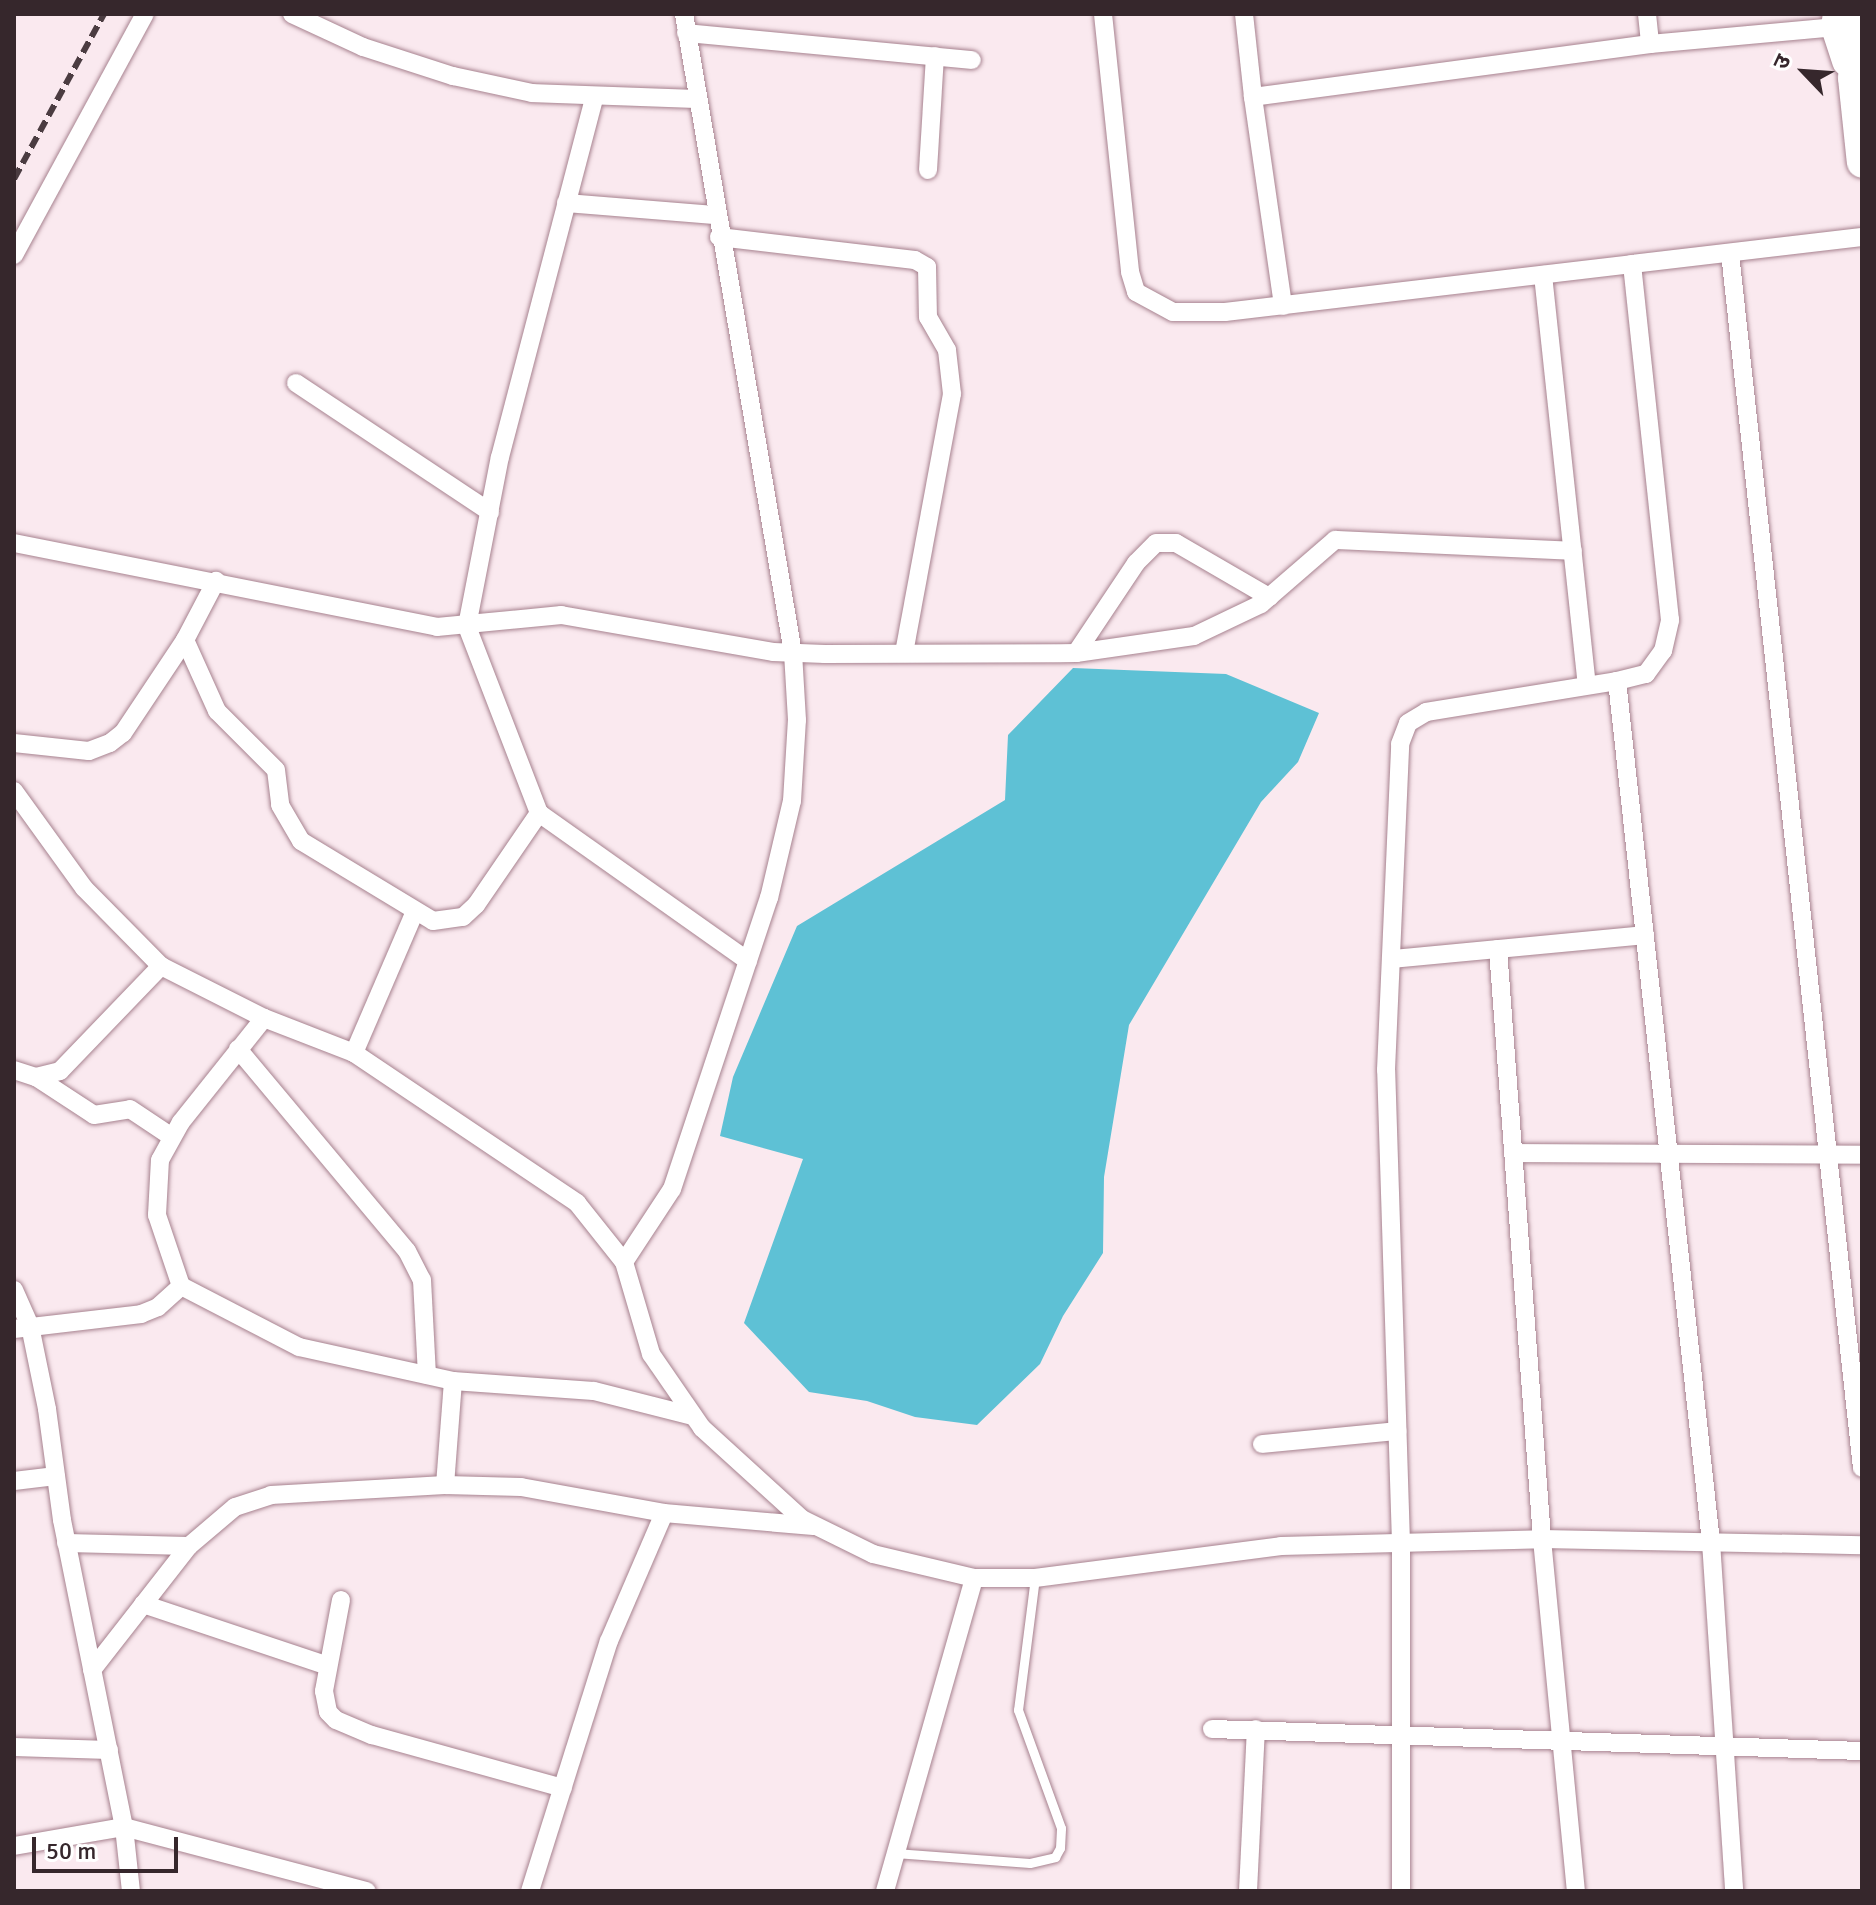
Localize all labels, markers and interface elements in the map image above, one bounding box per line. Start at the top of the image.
north arrow [1764,32,1844,112]
text: उ [1767,50,1797,73]
scale bar [36,1821,182,1871]
text: 50 m [46,1836,96,1866]

